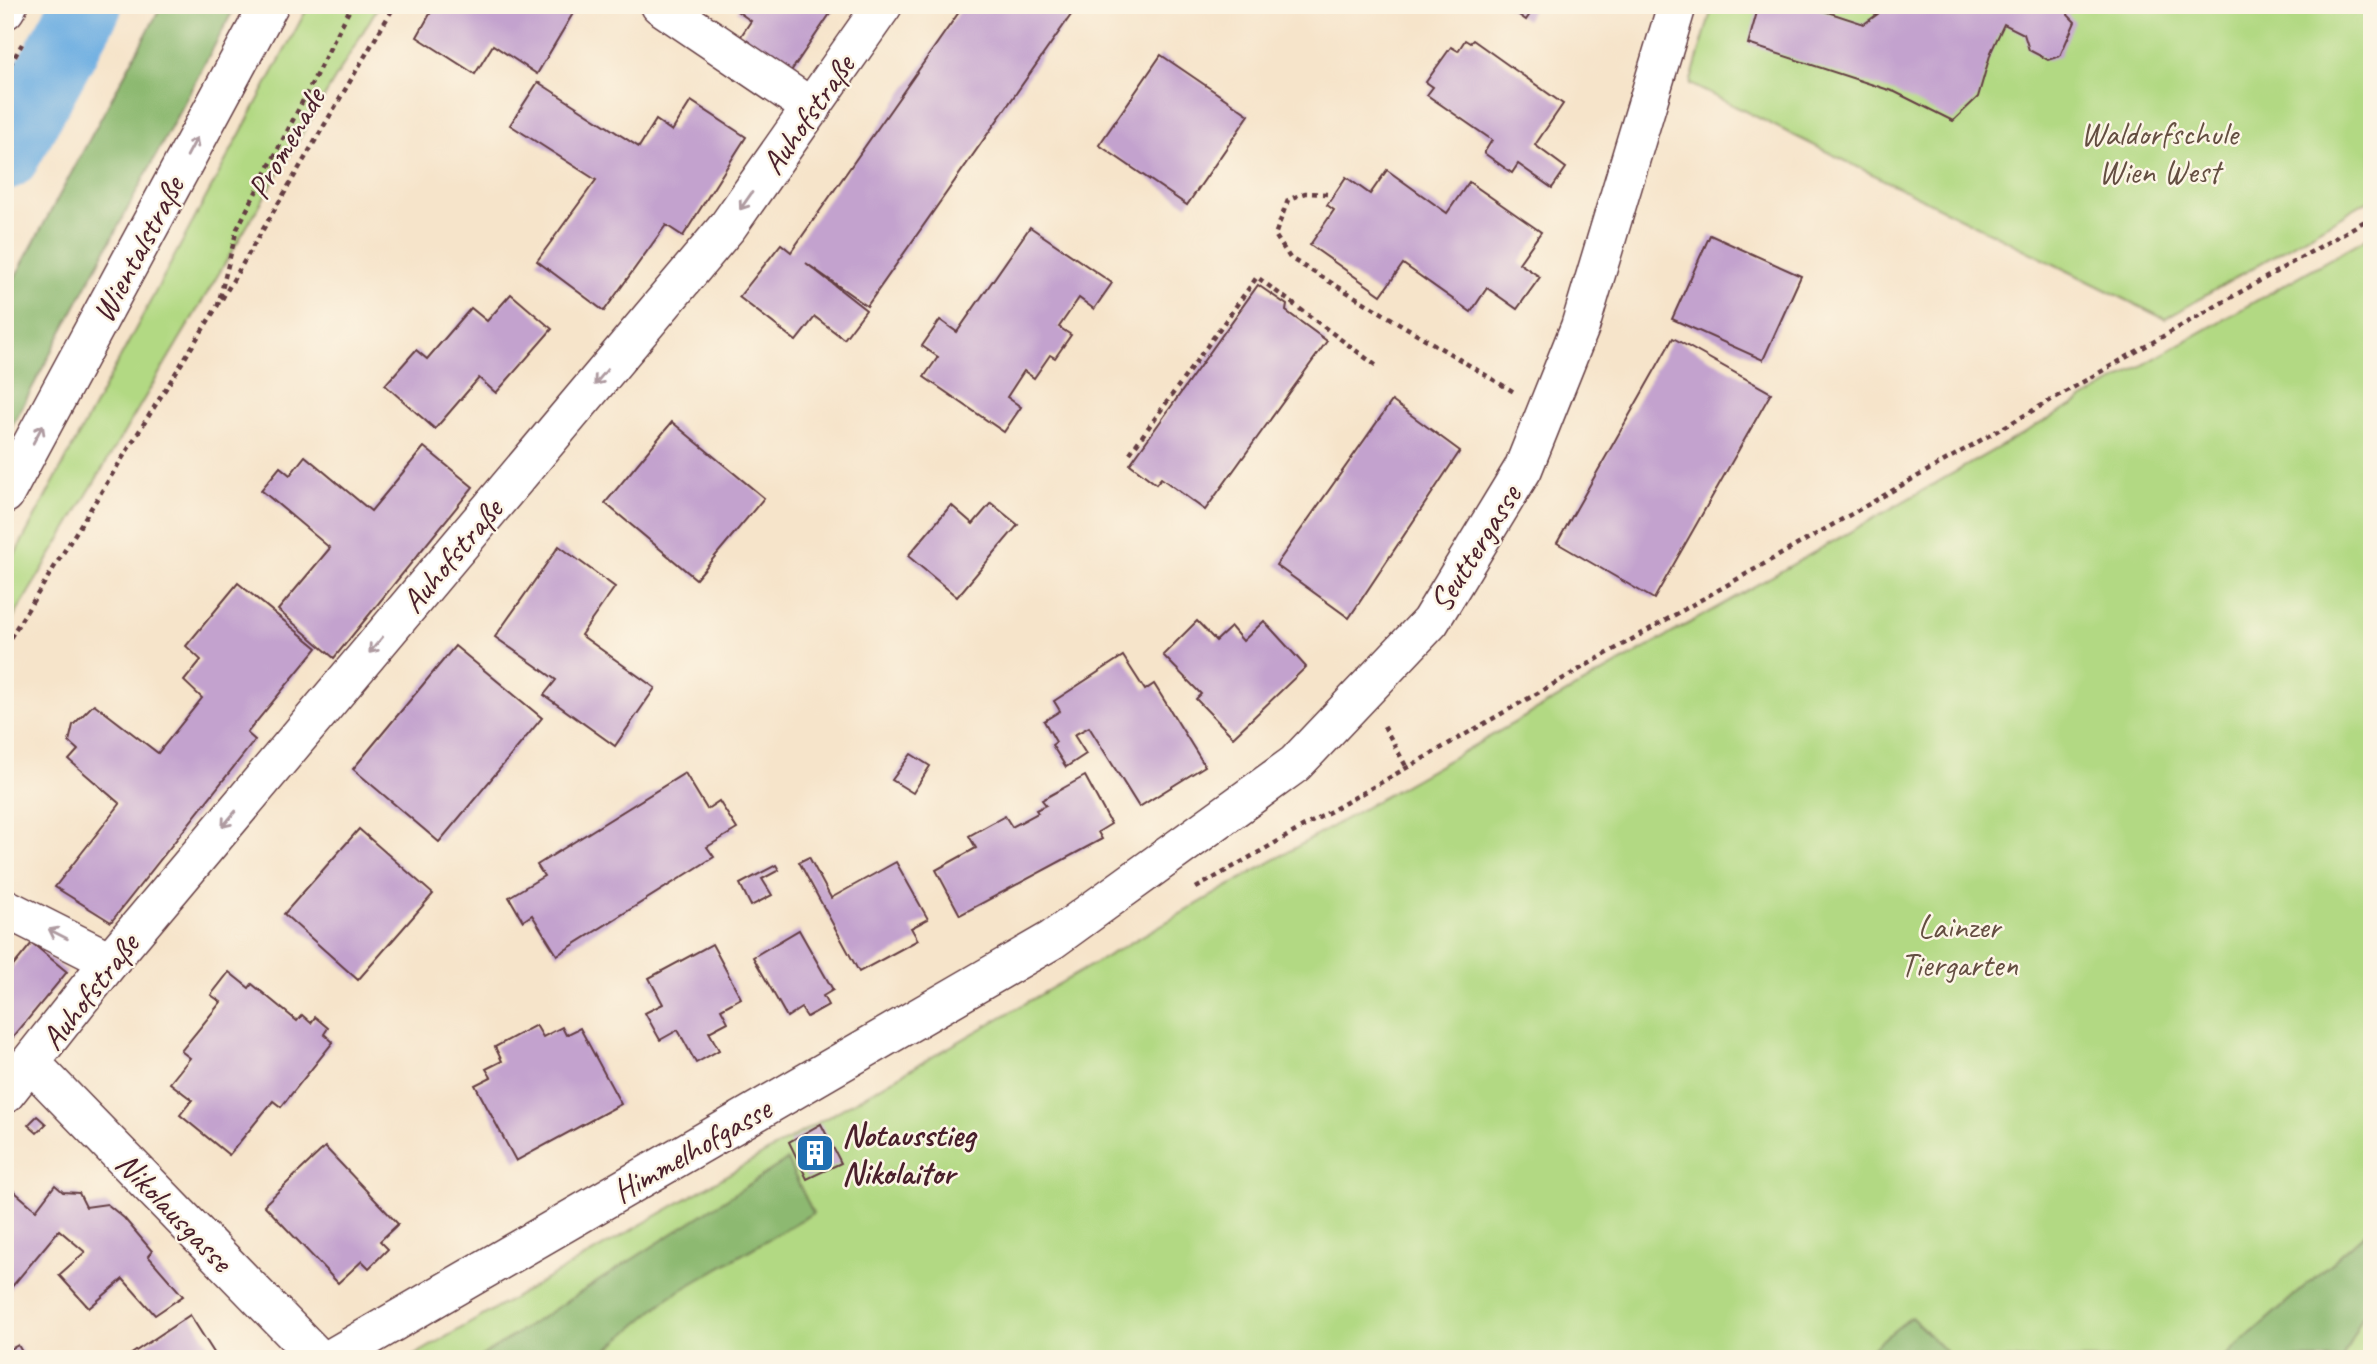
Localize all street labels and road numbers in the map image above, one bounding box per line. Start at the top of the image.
street label: Auhofstraße [751,45,865,183]
street label: Promenade [237,78,336,207]
street label: Wientalstraße [82,167,195,329]
street label: Seuttergasse [1419,475,1532,620]
street label: Auhofstraße [392,488,513,621]
street label: Auhofstraße [31,923,150,1058]
street label: Himmelhofgasse [605,1087,780,1212]
street label: Nikolausgasse [107,1143,243,1282]

